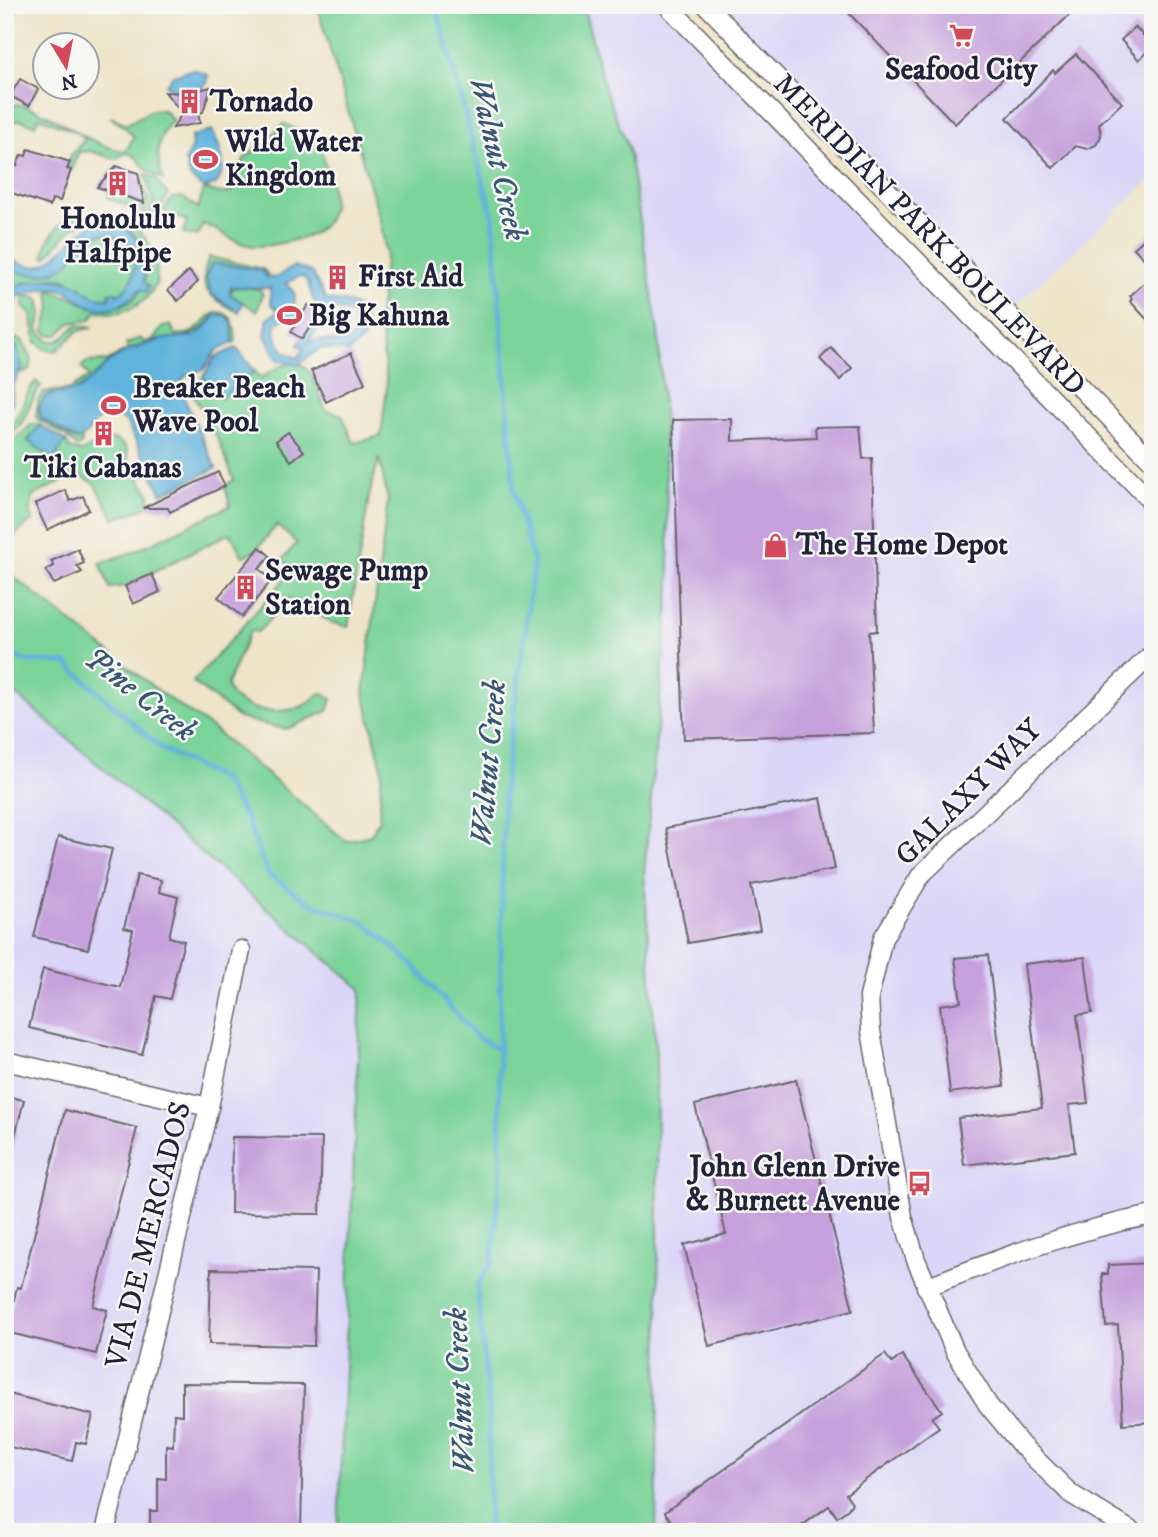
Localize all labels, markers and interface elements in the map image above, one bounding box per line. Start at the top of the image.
supermarket icon: Seafood City [947,21,975,49]
north arrow [32,32,102,102]
place label: Seafood City [885,52,1038,89]
street label: MERIDIAN PARK BOULEVARD [765,66,1093,404]
text: N [59,69,78,94]
water label: Walnut Creek [459,73,535,245]
place label: Tornado [209,84,313,121]
building icon: Tornado [176,88,204,116]
place label: Wild Water Kingdom [224,124,363,195]
sports icon: Wild Water Kingdom [191,145,219,173]
building icon: Honolulu Halfpipe [104,170,132,198]
place label: Honolulu Halfpipe [60,201,176,272]
place label: First Aid [358,259,464,296]
building icon: First Aid [324,263,352,291]
place label: Big Kahuna [309,298,450,335]
sports icon: Big Kahuna [275,302,303,330]
place label: Breaker Beach Wave Pool [132,370,306,441]
sports icon: Breaker Beach Wave Pool [99,391,127,419]
building icon: Tiki Cabanas [89,419,117,447]
place label: Tiki Cabanas [23,450,182,487]
place label: The Home Depot [795,527,1008,564]
shop icon: The Home Depot [762,531,790,559]
place label: Sewage Pump Station [265,553,428,624]
building icon: Sewage Pump Station [231,574,259,602]
water label: Pine Creek [76,639,205,752]
water label: Walnut Creek [462,678,516,848]
street label: GALAXY WAY [888,711,1051,874]
street label: VIA DE MERCADOS [98,1098,200,1373]
place label: John Glenn Drive & Burnett Avenue [686,1149,901,1220]
bus stop icon: John Glenn Drive & Burnett Avenue [906,1170,934,1198]
water label: Walnut Creek [437,1306,485,1475]

